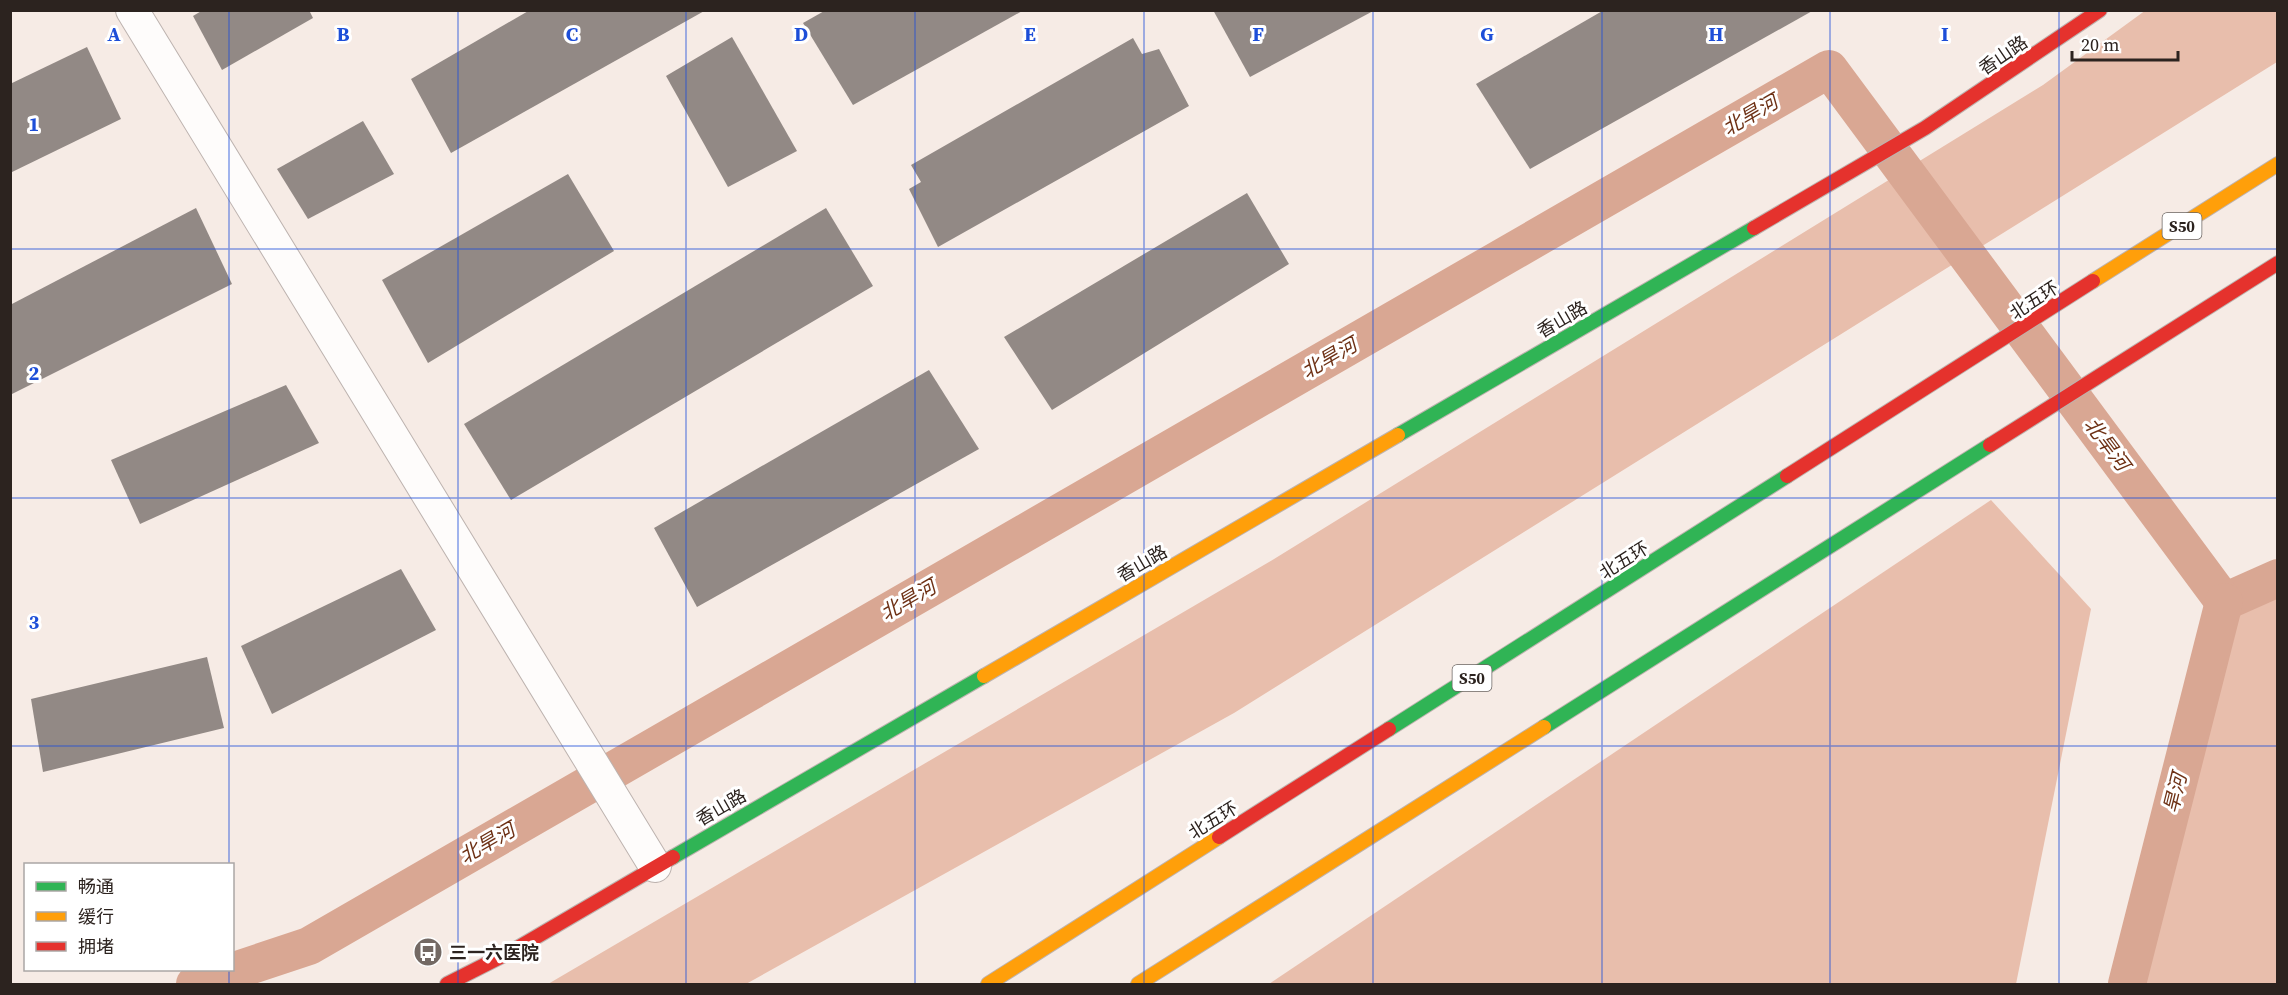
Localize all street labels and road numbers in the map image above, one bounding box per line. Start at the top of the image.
street label: 香山路 [1974,30,2032,80]
road number: S50 [2162,213,2202,239]
street label: 北五环 [2005,275,2063,325]
street label: 香山路 [1532,295,1592,343]
street label: 北五环 [1594,535,1654,585]
street label: 香山路 [1112,539,1172,587]
road number: S50 [1452,665,1492,691]
street label: 香山路 [691,783,751,831]
street label: 北五环 [1183,795,1243,845]

